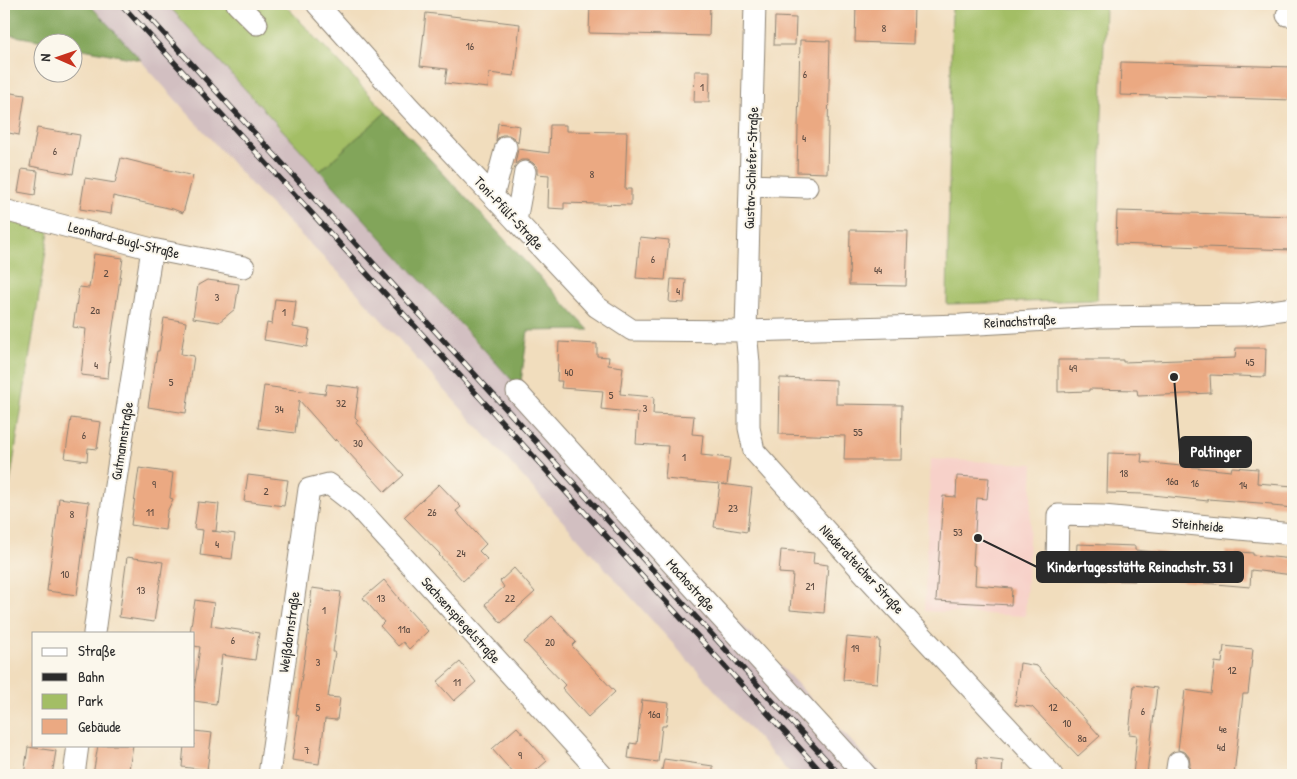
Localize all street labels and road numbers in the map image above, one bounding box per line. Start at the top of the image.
street label: Gustav-Schiefer-Straße [739,106,763,230]
street label: Toni-Pfülf-Straße [470,172,549,255]
street label: Leonhard-Bugl-Straße [66,217,182,264]
street label: Reinachstraße [983,309,1057,333]
street label: Gutmannstraße [106,400,138,482]
street label: Steinheide [1171,513,1225,536]
street label: Niederalteicher Straße [815,520,909,619]
street label: Mochostraße [662,554,720,616]
street label: Sachsenspiegelstraße [417,572,506,668]
street label: Weißdornstraße [273,590,305,674]

